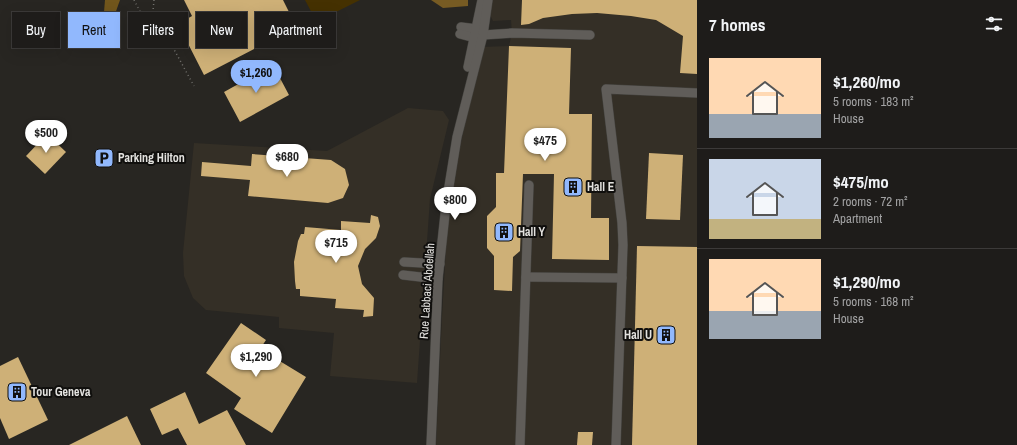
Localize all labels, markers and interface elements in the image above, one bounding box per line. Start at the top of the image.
chip: Buy [12,12,60,48]
chip: Rent [68,12,120,48]
chip: Filters [128,12,188,48]
chip: New [196,12,247,48]
chip: Apartment [255,12,336,48]
text: 7 homes [709,13,766,36]
icon: filters [983,13,1005,35]
pin: $1,260 [223,60,289,94]
text: $1,260 [240,64,272,81]
text: $1,260/mo [833,70,900,93]
icon: home [741,74,789,122]
text: 5 rooms · 183 m² [833,93,914,110]
text: House [833,110,864,127]
pin: $500 [22,120,70,154]
text: $500 [34,124,58,141]
pin: $475 [521,128,569,162]
text: $475 [533,132,557,149]
pin: $680 [263,144,311,178]
parking icon: Parking Hilton [93,147,115,169]
text: $680 [275,148,299,165]
place label: Parking Hilton [118,150,185,166]
text: $475/mo [833,170,889,193]
icon: home [741,175,789,223]
building icon: Hall E [562,176,584,198]
place label: Hall E [587,179,615,195]
pin: $800 [431,187,479,221]
text: $800 [443,191,467,208]
text: 2 rooms · 72 m² [833,193,908,210]
text: Apartment [833,210,882,227]
building icon: Hall Y [493,221,515,243]
place label: Hall Y [518,224,546,240]
pin: $715 [312,230,360,264]
text: $715 [324,234,348,251]
street label: Rue Labbaci Abdellah [416,242,438,340]
text: $1,290/mo [833,270,900,293]
icon: home [741,275,789,323]
text: 5 rooms · 168 m² [833,293,914,310]
text: House [833,310,864,327]
building icon: Hall U [655,324,677,346]
place label: Hall U [624,327,652,343]
pin: $1,290 [223,344,289,378]
text: $1,290 [240,348,272,365]
building icon: Tour Geneva [6,381,28,403]
place label: Tour Geneva [31,384,91,400]

